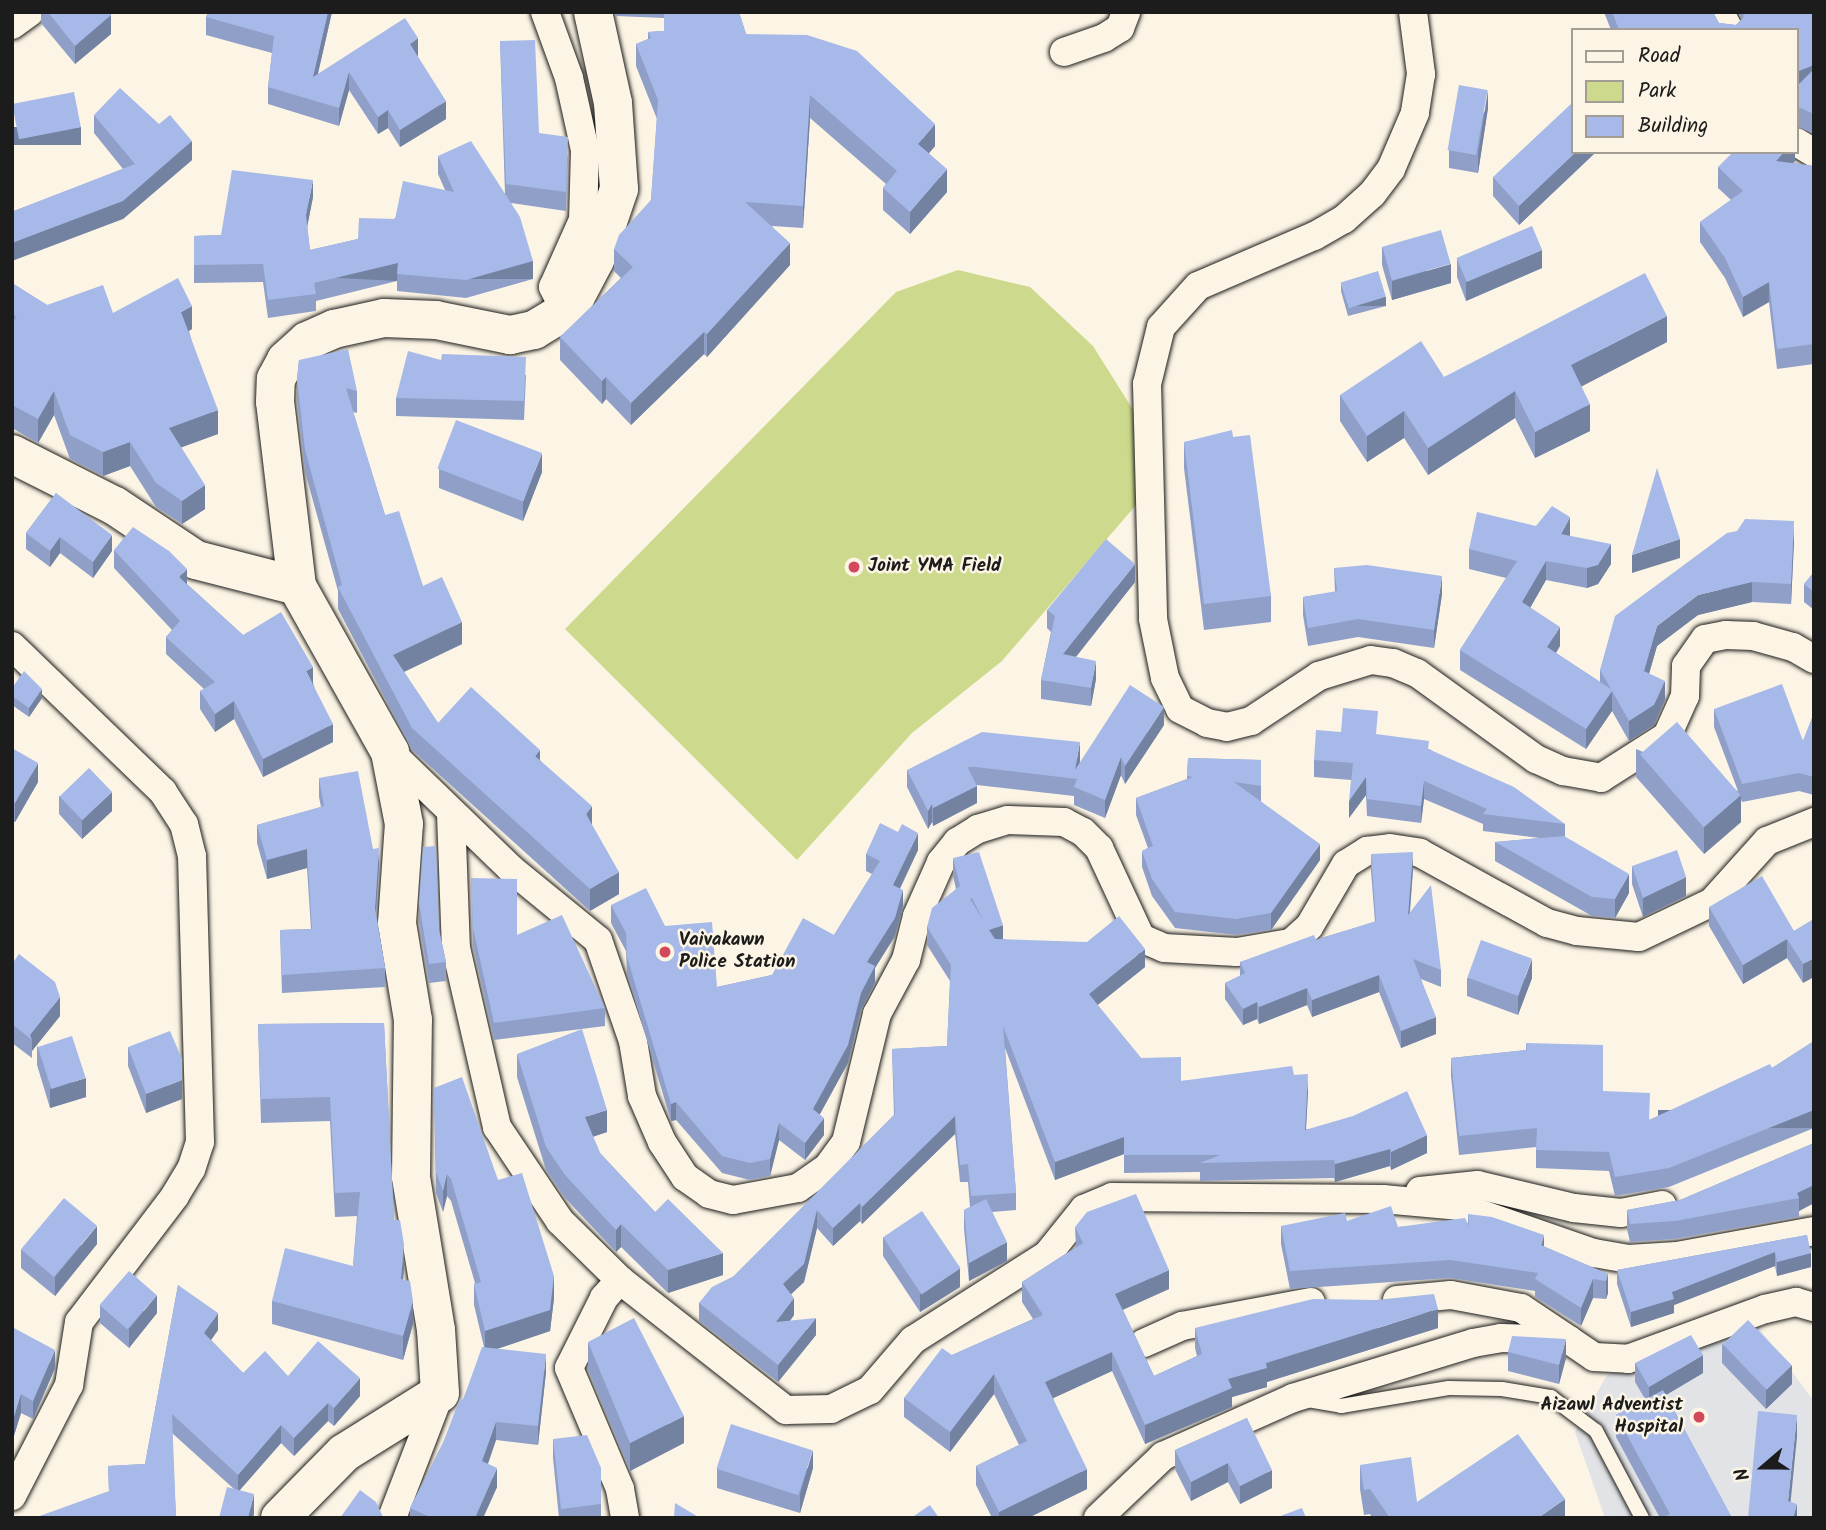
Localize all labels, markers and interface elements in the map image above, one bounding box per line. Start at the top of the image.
legend [1570,28,1798,154]
text: Road [1638,40,1680,73]
text: Park [1638,75,1676,108]
text: Building [1638,110,1708,143]
place label: Joint YMA Field [868,556,1001,578]
marker: Joint YMA Field [846,559,862,575]
place label: Vaivakawn Police Station [679,930,795,974]
marker: Vaivakawn Police Station [657,944,673,960]
place label: Aizawl Adventist Hospital [1540,1395,1683,1439]
marker: Aizawl Adventist Hospital [1689,1407,1709,1427]
north arrow [1728,1432,1798,1502]
text: N [1727,1463,1759,1485]

